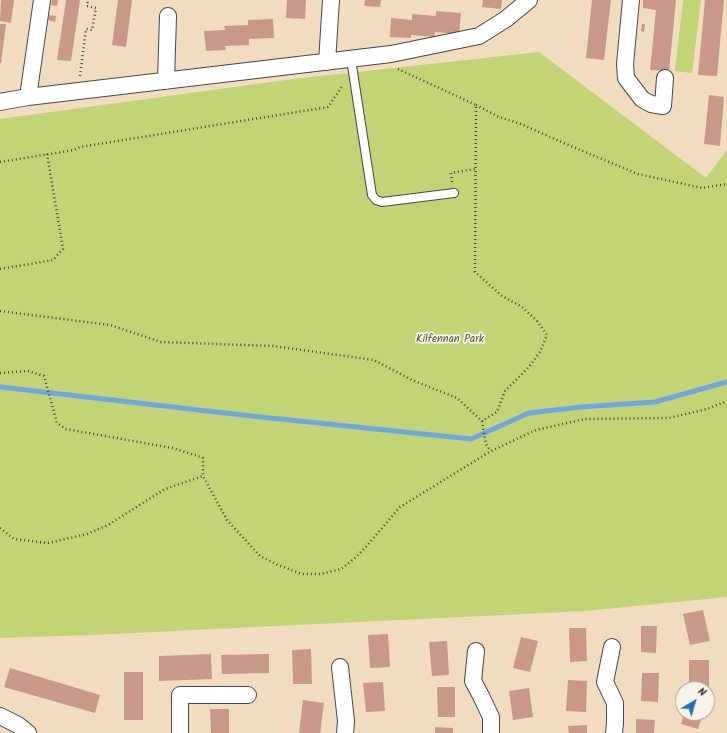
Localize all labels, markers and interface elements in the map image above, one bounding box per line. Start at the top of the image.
park label: Kilfennan Park [416,333,484,347]
north arrow [675,681,715,721]
text: N [693,683,710,702]

